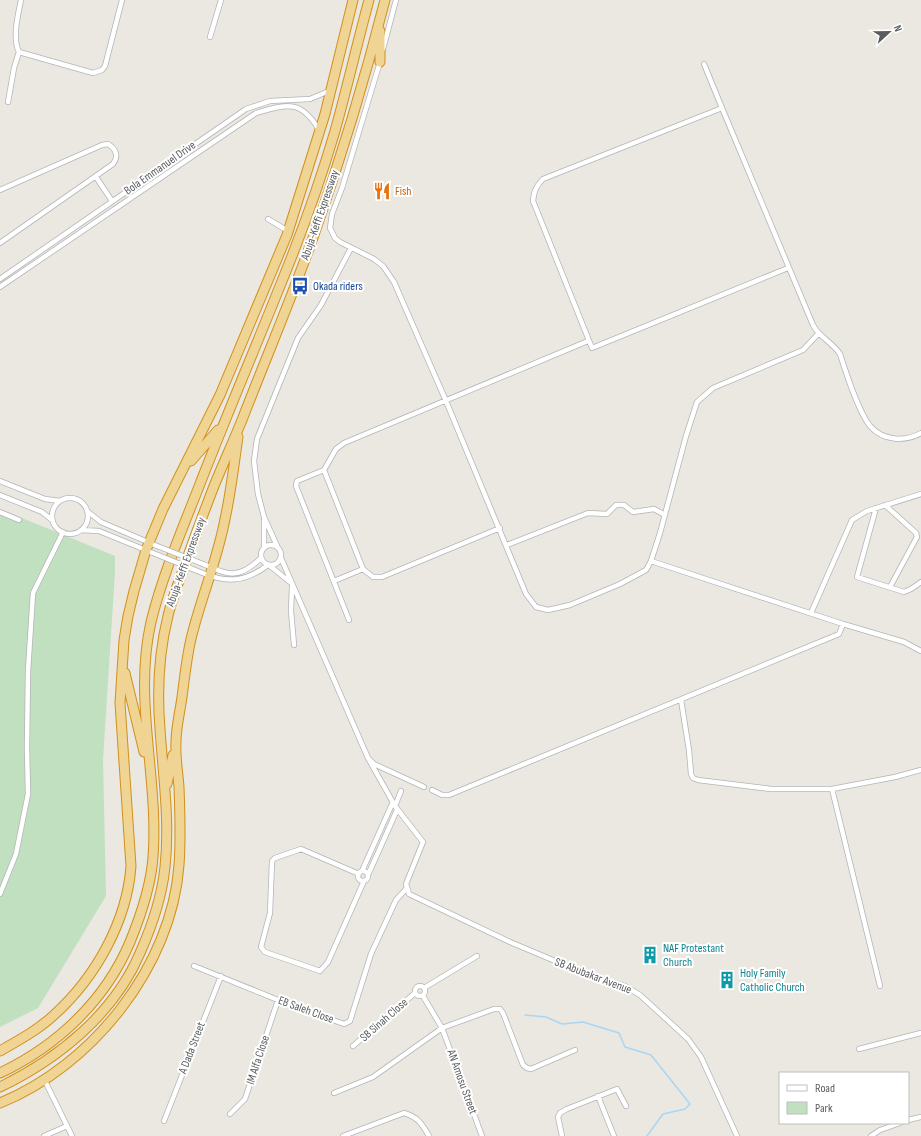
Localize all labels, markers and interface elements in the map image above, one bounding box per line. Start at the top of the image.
north arrow [869,12,909,52]
text: N [891,23,905,34]
street label: Bola Emmanuel Drive [121,138,199,198]
street label: Abuja-Keffi Expressway [297,168,343,263]
restaurant icon: Fish [372,181,392,201]
place label: Fish [395,184,411,199]
bus stop icon: Okada riders [290,276,310,296]
place label: Okada riders [313,279,363,294]
street label: Abuja-Keffi Expressway [162,515,209,610]
place label: NAF Protestant Church [663,941,724,970]
building icon: NAF Protestant Church [640,945,660,965]
street label: SB Abubakar Avenue [552,954,634,998]
place label: Holy Family Catholic Church [740,966,805,995]
building icon: Holy Family Catholic Church [717,970,737,990]
street label: EB Saleh Close [276,993,336,1027]
street label: SB Sinah Close [357,995,411,1045]
street label: A Dada Street [175,1020,209,1077]
street label: IM Alfa Close [243,1033,273,1087]
street label: AN Amosu Street [443,1047,481,1117]
legend [779,1072,909,1124]
text: Road [815,1081,835,1096]
text: Park [815,1101,833,1116]

